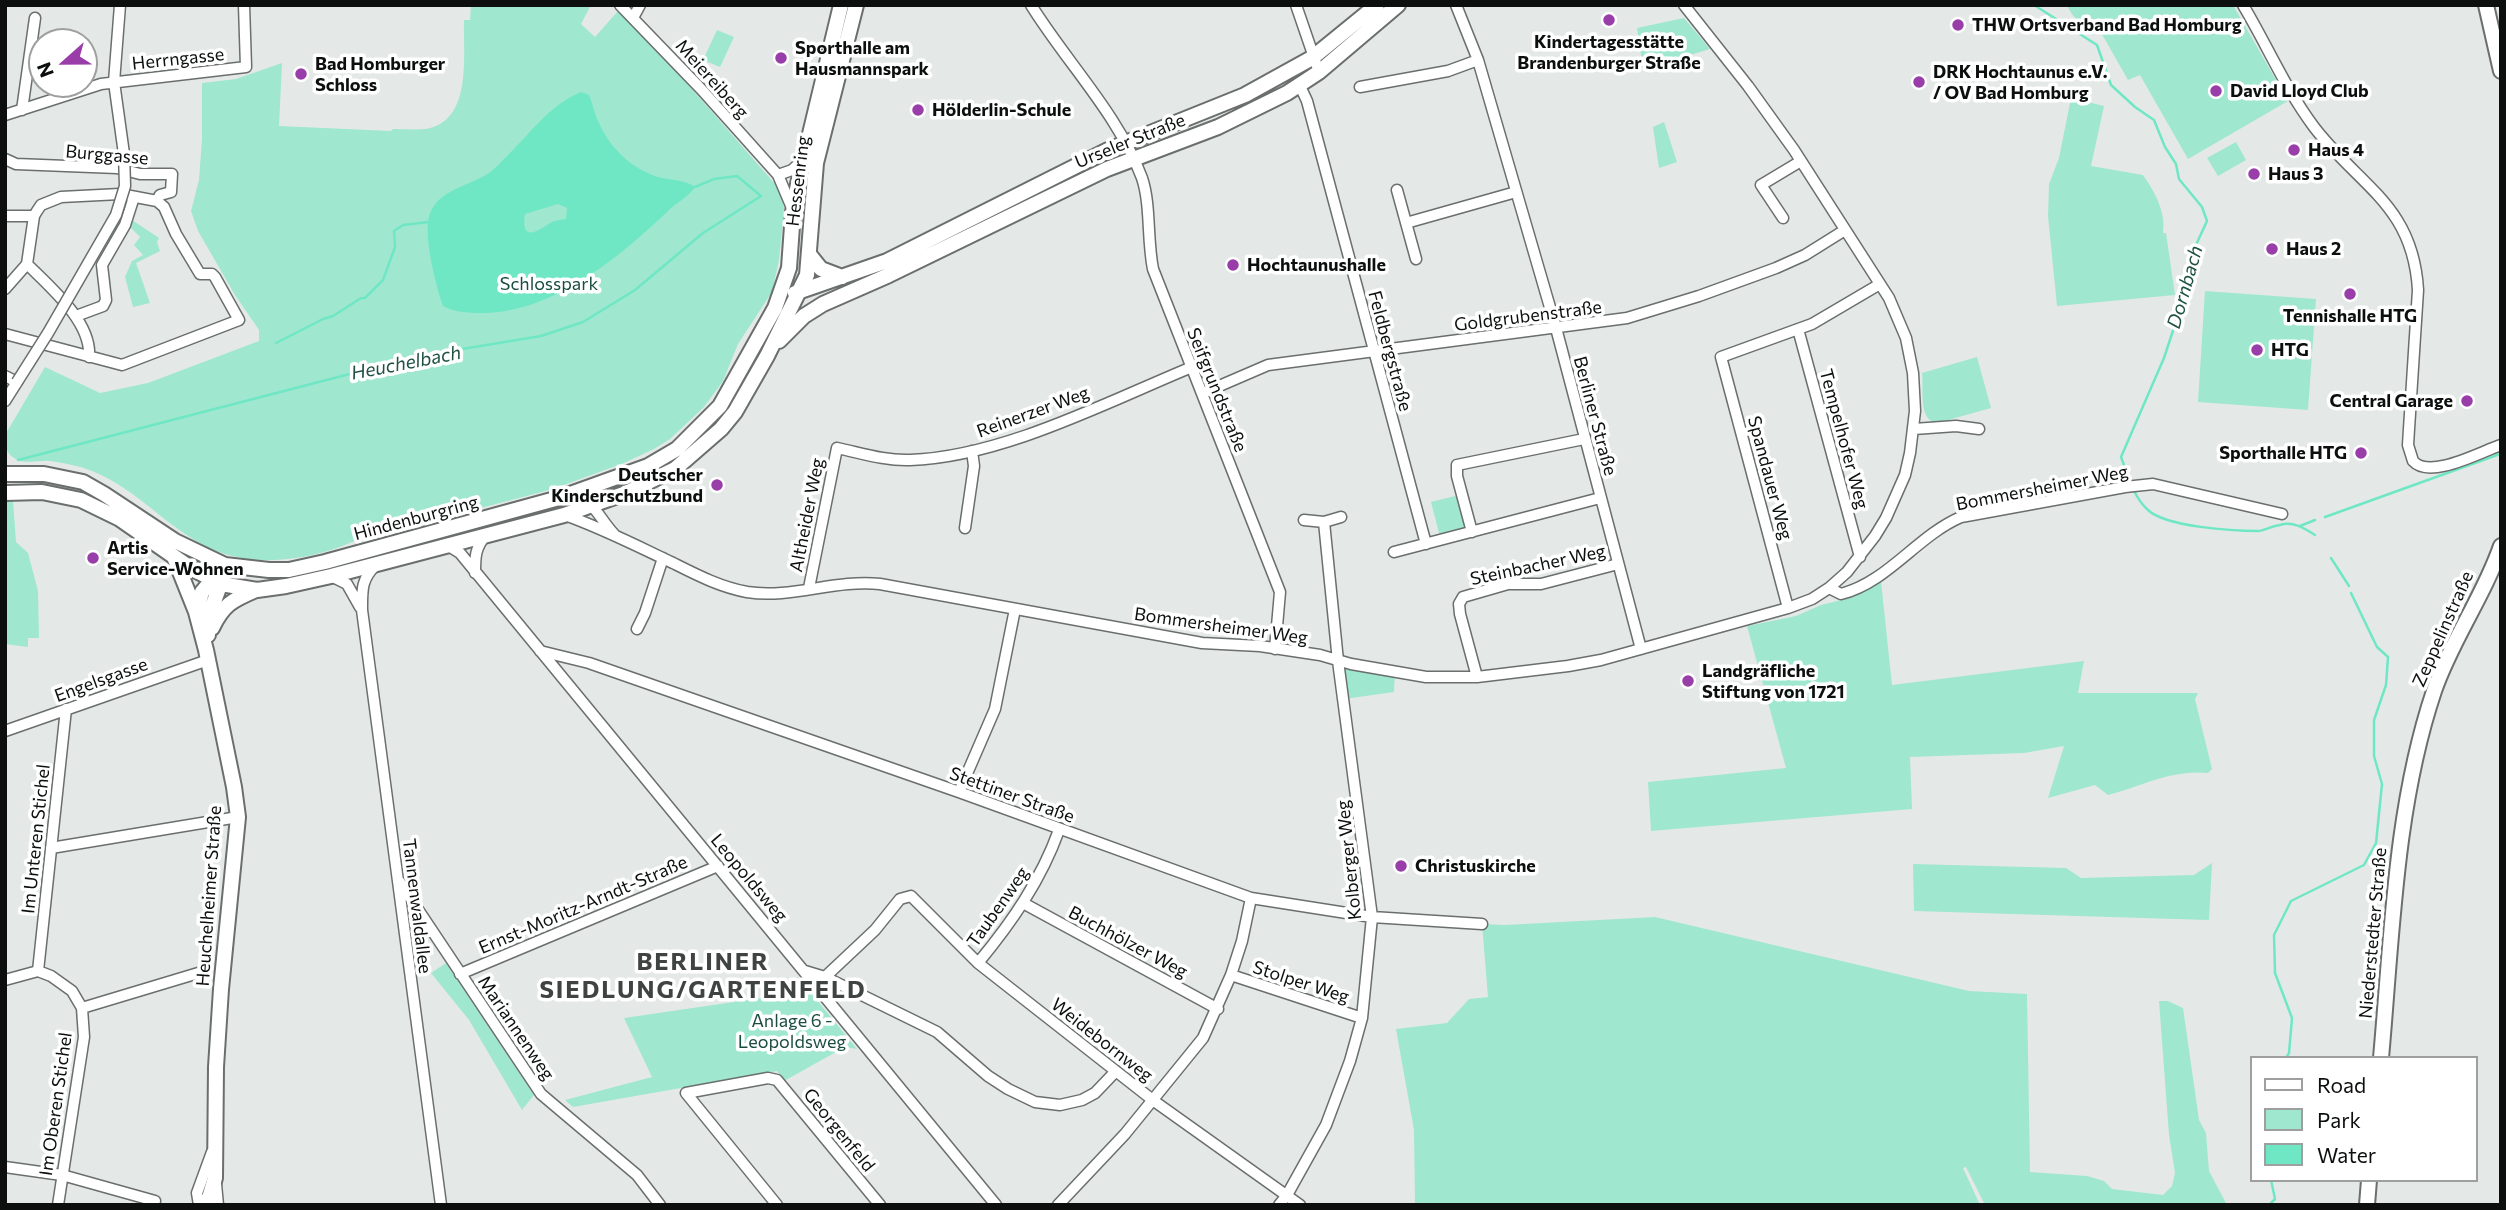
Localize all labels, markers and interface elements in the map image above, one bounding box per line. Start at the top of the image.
marker: Kindertagesstätte Brandenburger Straße [1601,12,1617,28]
place label: THW Ortsverband Bad Homburg [1972,14,2242,36]
marker: THW Ortsverband Bad Homburg [1950,17,1966,33]
north arrow [28,28,98,98]
place label: Kindertagesstätte Brandenburger Straße [1517,31,1701,74]
street label: Meiereiberg [671,35,753,123]
place label: Sporthalle am Hausmannspark [795,37,929,80]
street label: Herrngasse [131,43,225,75]
marker: Sporthalle am Hausmannspark [773,50,789,66]
place label: Bad Homburger Schloss [315,53,445,96]
text: N [32,59,58,81]
place label: DRK Hochtaunus e.V. / OV Bad Homburg [1933,61,2107,104]
marker: Bad Homburger Schloss [293,66,309,82]
marker: DRK Hochtaunus e.V. / OV Bad Homburg [1911,74,1927,90]
place label: David Lloyd Club [2230,80,2369,102]
marker: David Lloyd Club [2208,83,2224,99]
place label: Hölderlin-Schule [932,99,1071,121]
marker: Hölderlin-Schule [910,102,926,118]
street label: Urseler Straße [1072,109,1188,173]
street label: Hessenring [782,135,814,227]
place label: Haus 4 [2308,139,2364,161]
street label: Burggasse [64,141,150,169]
marker: Haus 4 [2286,142,2302,158]
place label: Haus 3 [2268,163,2324,185]
marker: Haus 3 [2246,166,2262,182]
place label: Haus 2 [2286,238,2341,260]
marker: Haus 2 [2264,241,2280,257]
water label: Dornbach [2162,243,2208,331]
place label: Hochtaunushalle [1247,254,1386,276]
marker: Hochtaunushalle [1225,257,1241,273]
park label: Schlosspark [500,273,598,295]
marker: Tennishalle HTG [2342,286,2358,302]
street label: Feldbergstraße [1364,288,1416,414]
street label: Goldgrubenstraße [1453,296,1603,336]
place label: Tennishalle HTG [2283,305,2417,327]
street label: Seifgrundstraße [1182,325,1252,455]
place label: HTG [2271,339,2309,361]
water label: Heuchelbach [349,341,463,385]
marker: HTG [2249,342,2265,358]
street label: Berliner Straße [1569,354,1621,478]
street label: Tempelhofer Weg [1815,367,1873,511]
street label: Reinerzer Weg [974,382,1092,442]
place label: Central Garage [2330,390,2453,412]
marker: Central Garage [2459,393,2475,409]
street label: Spandauer Weg [1743,414,1797,542]
place label: Sporthalle HTG [2219,442,2347,464]
marker: Sporthalle HTG [2353,445,2369,461]
street label: Altheider Weg [785,456,829,574]
street label: Bommersheimer Weg [1954,461,2130,515]
place label: Deutscher Kinderschutzbund [551,464,703,506]
marker: Deutscher Kinderschutzbund [709,477,725,493]
street label: Hindenburgring [351,491,481,545]
place label: Artis Service-Wohnen [107,537,244,580]
street label: Steinbacher Weg [1468,540,1608,590]
marker: Artis Service-Wohnen [85,550,101,566]
street label: Zeppelinstraße [2408,568,2478,690]
street label: Bommersheimer Weg [1133,603,1309,649]
street label: Engelsgasse [51,653,151,707]
place label: Landgräfliche Stiftung von 1721 [1702,660,1845,702]
marker: Landgräfliche Stiftung von 1721 [1680,673,1696,689]
street label: Stettiner Straße [947,762,1077,828]
street label: Im Unteren Stichel [17,763,55,915]
street label: Kolberger Weg [1332,799,1366,921]
street label: Heuchelheimer Straße [192,805,226,987]
street label: Leopoldsweg [706,830,792,926]
street label: Tannenwaldallee [398,837,436,975]
street label: Niederstedter Straße [2355,847,2391,1019]
street label: Ernst-Moritz-Arndt-Straße [475,851,691,959]
place label: Christuskirche [1415,855,1536,877]
marker: Christuskirche [1393,858,1409,874]
street label: Taubenweg [962,863,1034,951]
street label: Buchhölzer Weg [1065,901,1191,983]
district label: BERLINER SIEDLUNG/GARTENFELD [542,948,864,1004]
street label: Stolper Weg [1250,956,1352,1008]
street label: Mariannenweg [473,972,559,1084]
street label: Weidebornweg [1047,994,1157,1086]
park label: Anlage 6 - Leopoldsweg [738,1010,846,1052]
street label: Im Oberen Stichel [35,1031,77,1177]
legend [2250,1056,2478,1182]
text: Road [2317,1072,2366,1097]
street label: Georgenfeld [799,1084,879,1176]
text: Park [2317,1107,2361,1132]
text: Water [2317,1142,2376,1167]

